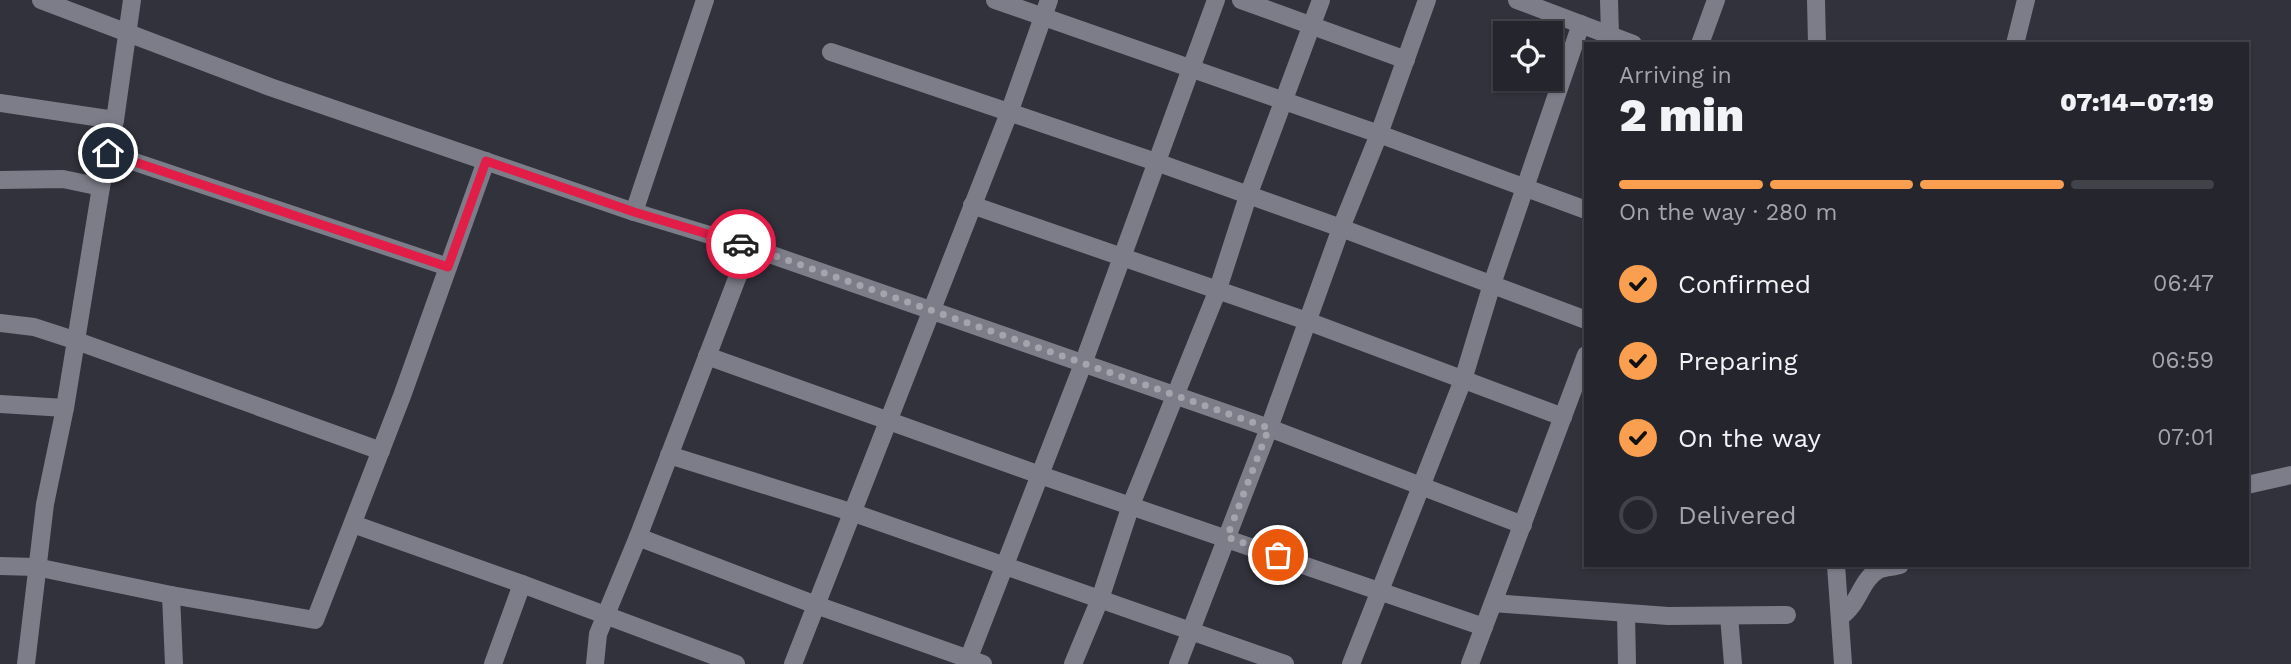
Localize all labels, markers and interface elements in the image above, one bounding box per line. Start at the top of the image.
map controls [1493,21,1563,91]
button: locate [1493,21,1563,91]
text: Arriving in [1619,62,1732,89]
text: 07:14–07:19 [2060,87,2214,117]
text: 2 min [1619,88,1744,142]
pin [78,123,138,183]
icon: home [89,134,127,172]
text: On the way · 280 m [1619,199,1837,226]
courier [706,209,776,279]
icon: car [722,225,760,263]
icon: check [1619,265,1657,303]
text: Confirmed [1678,269,1811,299]
text: 06:47 [2153,270,2214,297]
icon: check [1619,342,1657,380]
text: Preparing [1678,346,1798,376]
text: 06:59 [2151,347,2214,374]
icon: check [1619,419,1657,457]
text: On the way [1678,423,1821,453]
text: 07:01 [2157,424,2214,451]
text: Delivered [1678,500,1797,530]
pin [1248,525,1308,585]
icon: bag [1259,536,1297,574]

